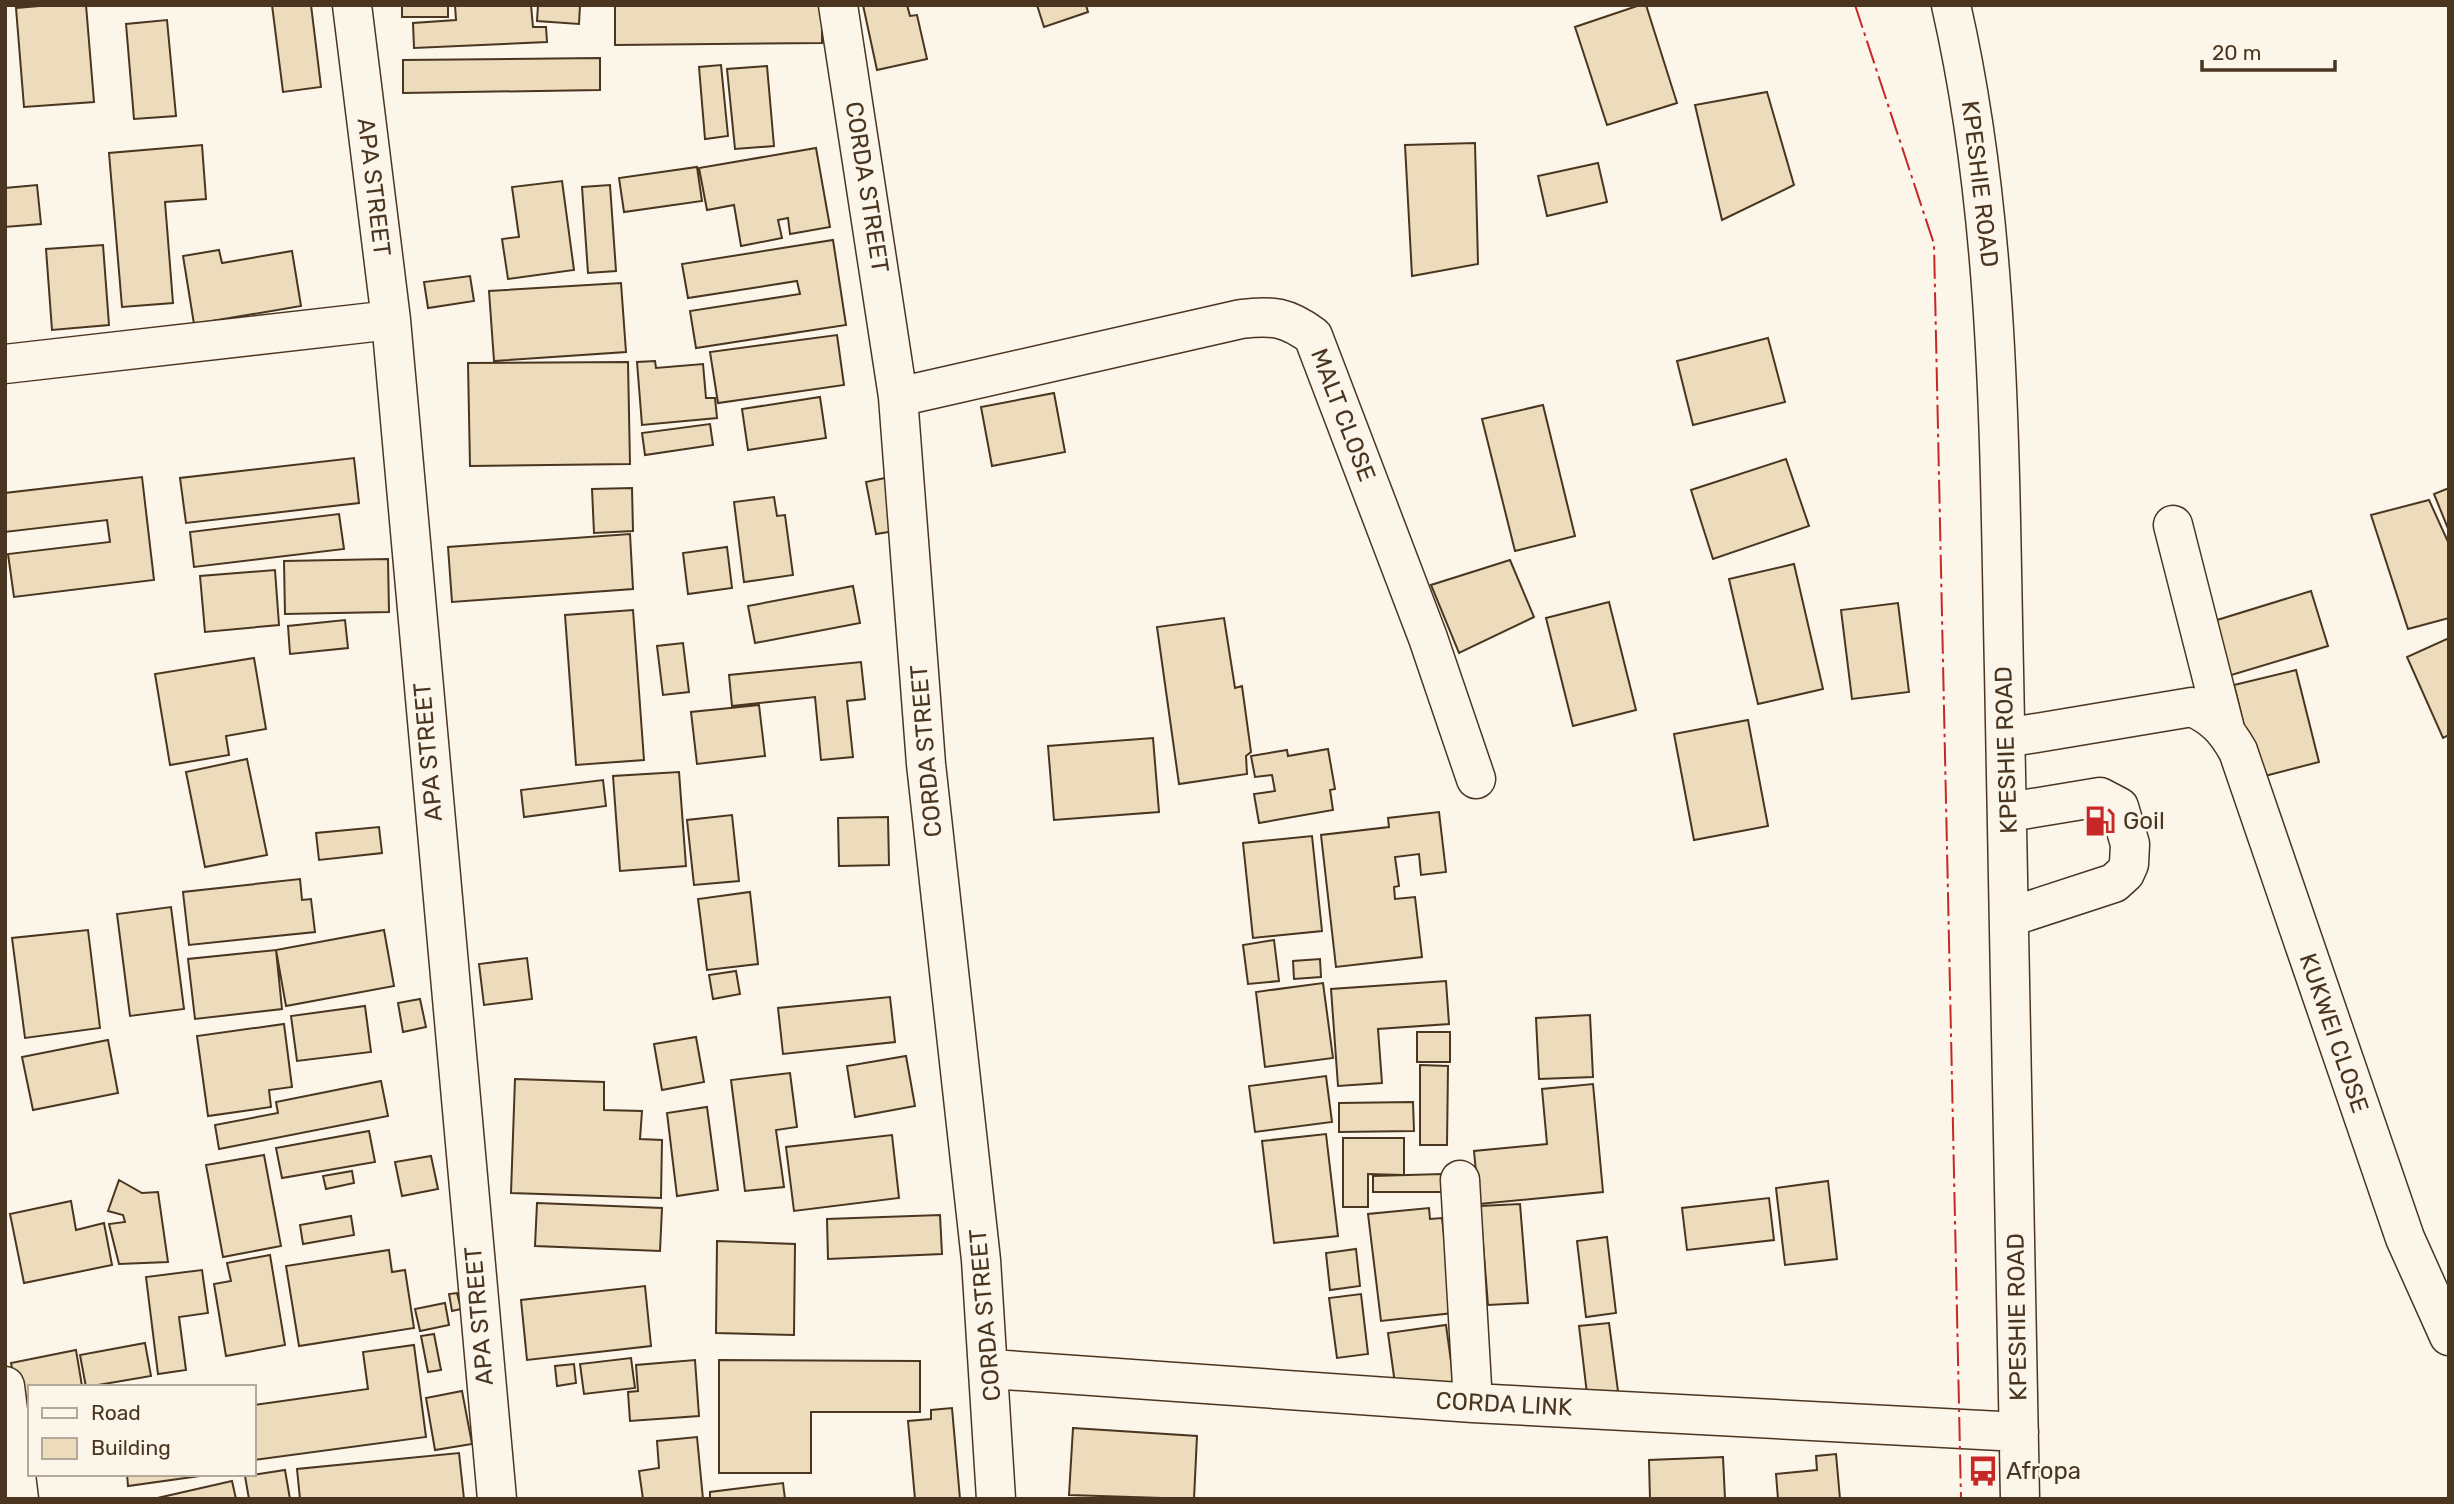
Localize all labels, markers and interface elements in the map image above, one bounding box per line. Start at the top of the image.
scale bar [2202,28,2335,72]
text: 20 m [2212,40,2261,65]
street label: CORDA STREET [840,99,894,275]
street label: KPESHIE ROAD [1956,99,2004,269]
street label: APA STREET [352,116,396,258]
street label: MALT CLOSE [1305,345,1381,485]
street label: CORDA STREET [905,664,947,838]
street label: KPESHIE ROAD [1989,666,2023,834]
street label: APA STREET [408,681,448,823]
fuel station icon: Goil [2083,804,2117,838]
place label: Goil [2123,807,2165,835]
street label: KUKWEI CLOSE [2294,950,2374,1116]
street label: CORDA STREET [964,1228,1006,1402]
street label: KPESHIE ROAD [2002,1233,2032,1401]
street label: APA STREET [459,1245,499,1387]
legend [28,1385,256,1476]
street label: CORDA LINK [1435,1386,1574,1422]
text: Road [91,1400,141,1425]
text: Building [91,1435,171,1460]
bus stop icon: Afropa [1966,1454,2000,1488]
place label: Afropa [2006,1457,2081,1485]

